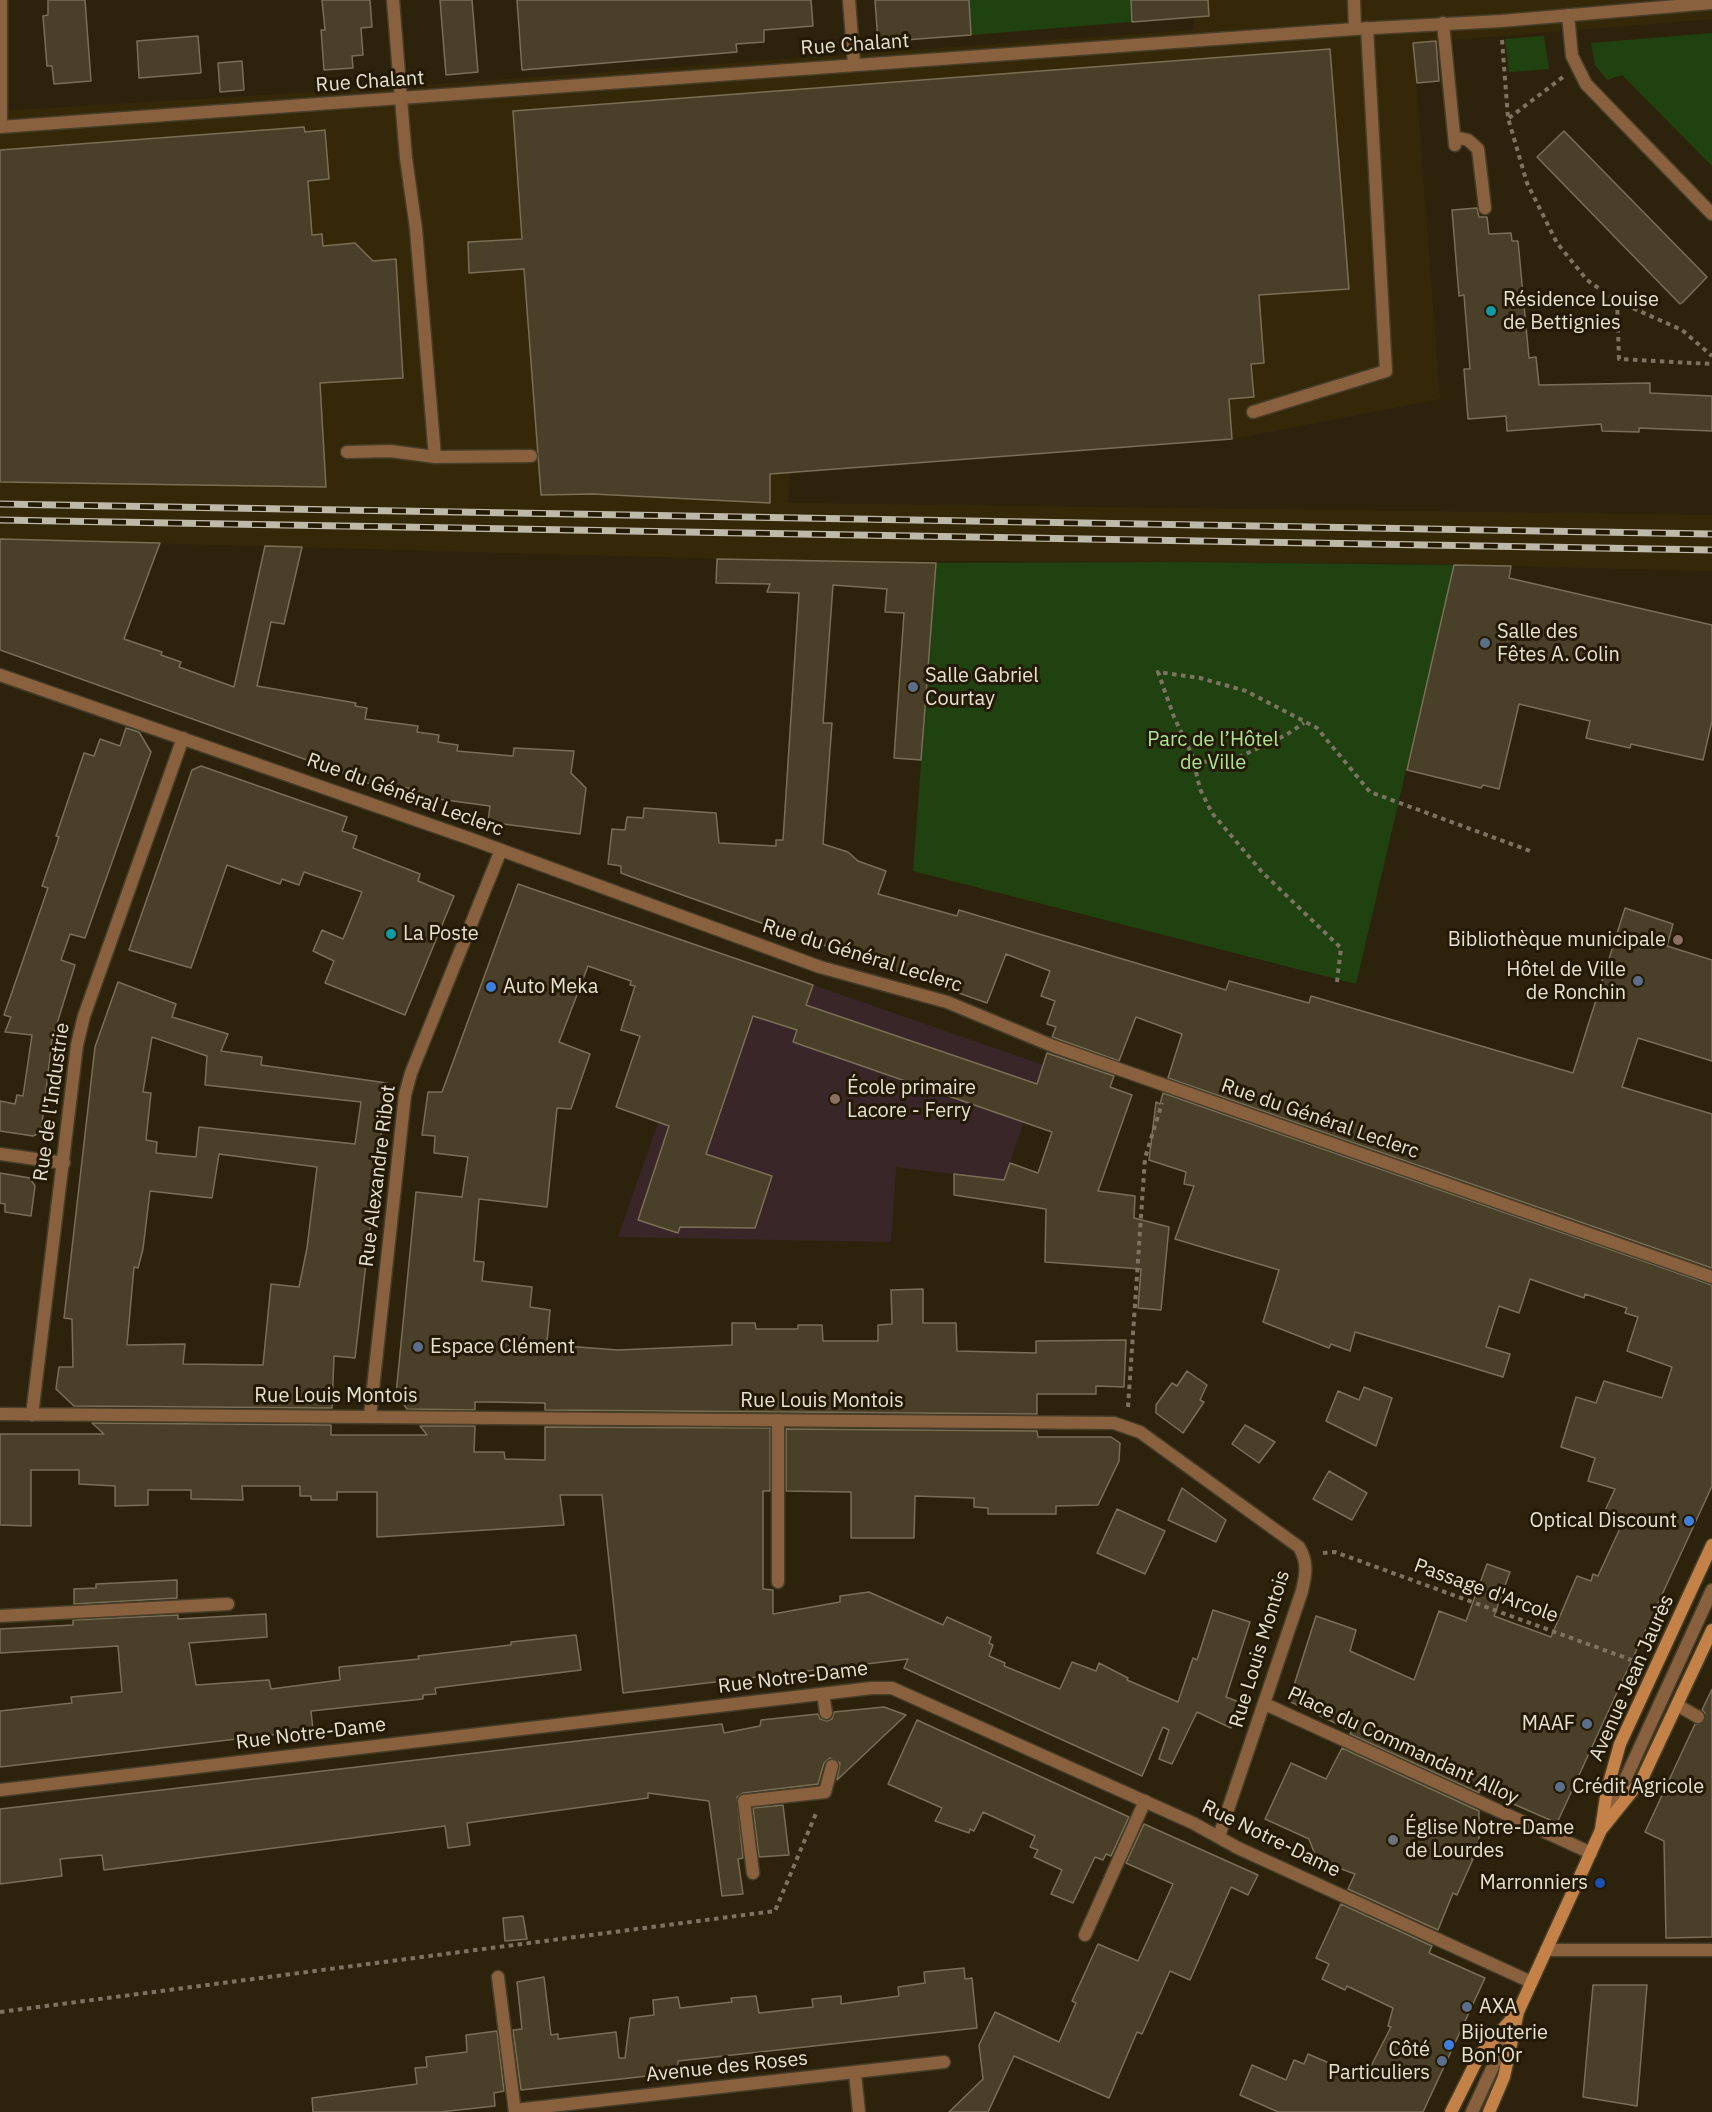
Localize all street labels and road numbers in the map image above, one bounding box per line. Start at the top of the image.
street label: Rue Chalant [800,29,910,61]
street label: Rue Chalant [315,66,425,98]
street label: Rue du Général Leclerc [303,748,507,842]
street label: Rue du Général Leclerc [759,914,965,998]
street label: Rue de l'Industrie [29,1021,75,1183]
street label: Rue du Général Leclerc [1218,1074,1422,1164]
street label: Rue Alexandre Ribot [355,1084,401,1268]
street label: Rue Louis Montois [254,1384,418,1408]
street label: Rue Louis Montois [740,1389,904,1413]
street label: Passage d'Arcole [1411,1554,1561,1628]
street label: Rue Louis Montois [1225,1567,1295,1731]
street label: Avenue Jean Jaurès [1585,1591,1679,1765]
street label: Rue Notre-Dame [717,1657,869,1699]
street label: Place du Commandant Alloy [1284,1682,1522,1810]
street label: Rue Notre-Dame [235,1713,387,1755]
street label: Rue Notre-Dame [1198,1795,1344,1883]
street label: Avenue des Roses [645,2047,809,2087]

